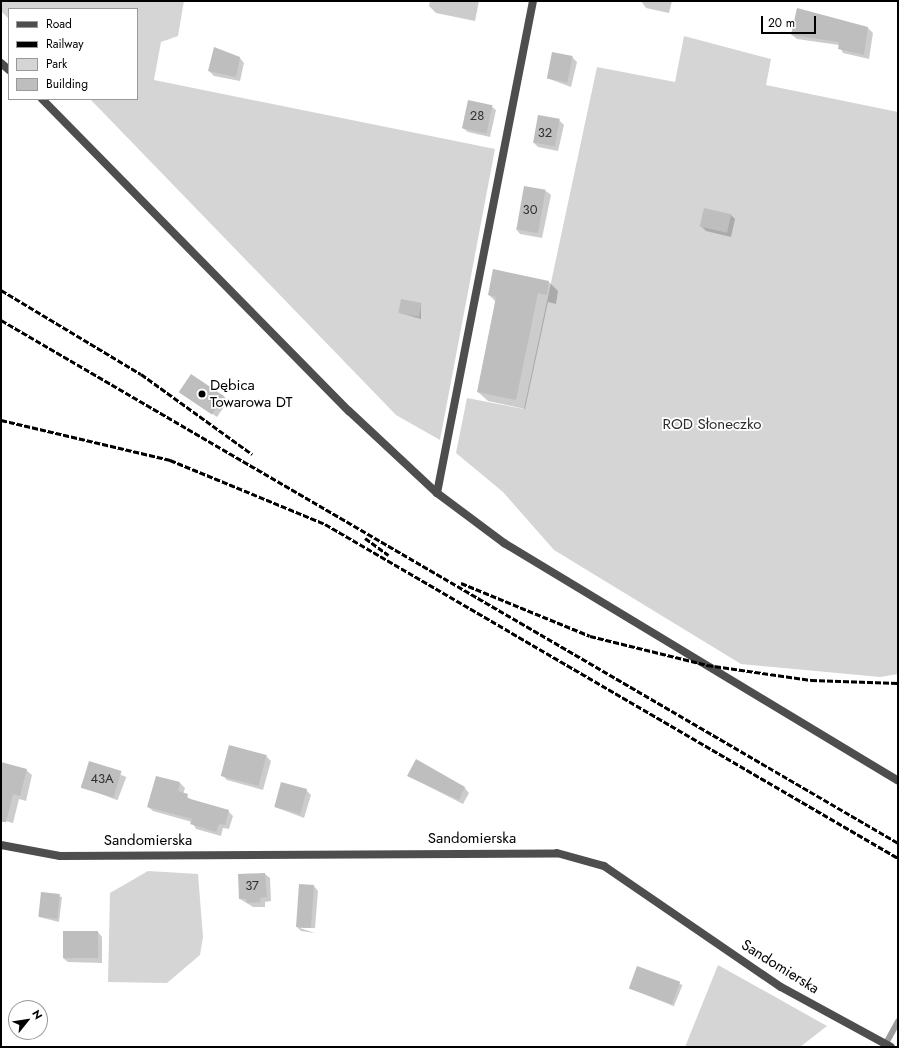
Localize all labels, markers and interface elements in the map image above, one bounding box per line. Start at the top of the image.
legend [8,8,138,100]
scale bar [763,8,818,34]
text: 20 m [768,14,795,32]
text: Road [46,15,72,33]
text: Railway [46,35,84,53]
text: Park [46,55,67,73]
text: Building [46,75,88,93]
house number: 28 [470,108,484,124]
house number: 32 [538,125,552,141]
house number: 30 [523,202,537,218]
place label: Dębica Towarowa DT [210,376,292,411]
marker: Dębica Towarowa DT [197,389,207,399]
park label: ROD Słoneczko [662,416,762,434]
house number: 43A [90,771,114,787]
street label: Sandomierska [428,830,516,848]
street label: Sandomierska [104,832,192,850]
house number: 37 [245,878,259,894]
street label: Sandomierska [738,936,822,998]
north arrow [8,1000,48,1040]
text: N [28,1007,47,1022]

